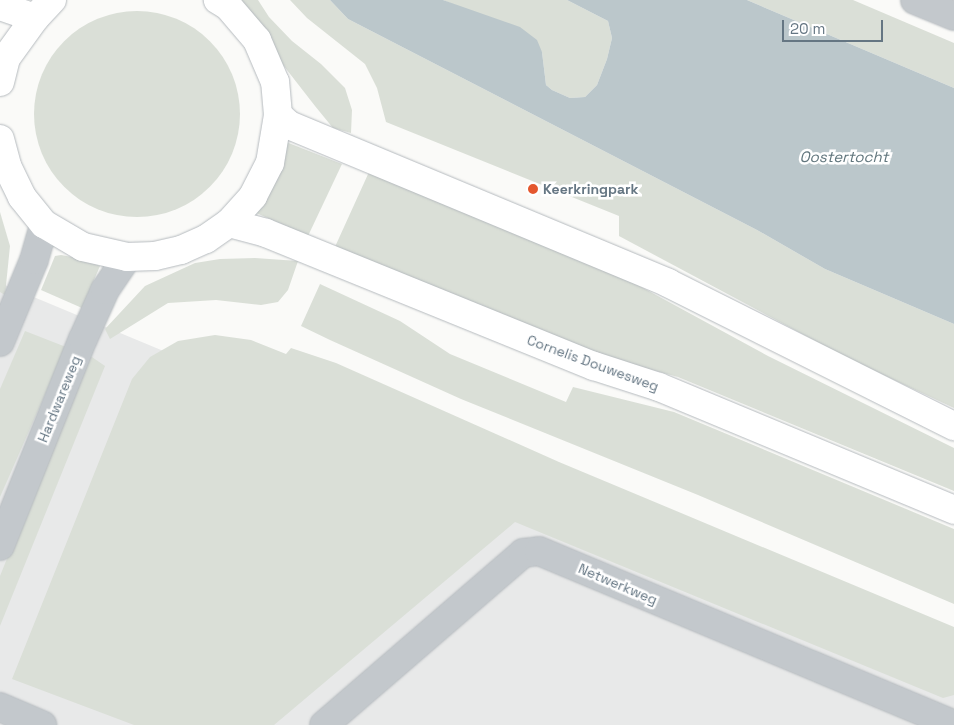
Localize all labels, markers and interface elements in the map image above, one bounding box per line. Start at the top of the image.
scale bar [784,10,885,42]
text: 20 m [790,19,825,38]
water label: Oostertocht [800,148,888,166]
place label: Keerkringpark [543,181,638,197]
marker: Keerkringpark [527,183,539,195]
street label: Cornelis Douwesweg [525,331,661,395]
street label: Hardwareweg [34,353,84,445]
street label: Netwerkweg [576,560,660,608]

